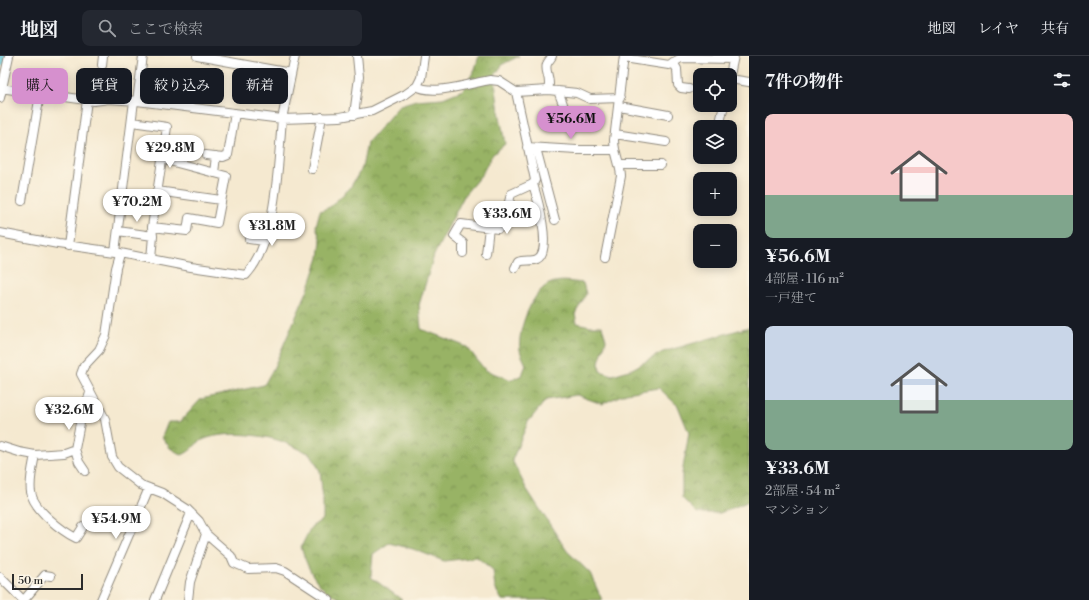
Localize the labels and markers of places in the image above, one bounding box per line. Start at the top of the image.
pin: ¥56.6M [538,106,604,140]
pin: ¥29.8M [137,135,203,169]
pin: ¥70.2M [104,189,170,223]
pin: ¥33.6M [474,201,540,235]
pin: ¥31.8M [239,213,305,247]
pin: ¥32.6M [36,397,102,431]
pin: ¥54.9M [83,506,149,540]

